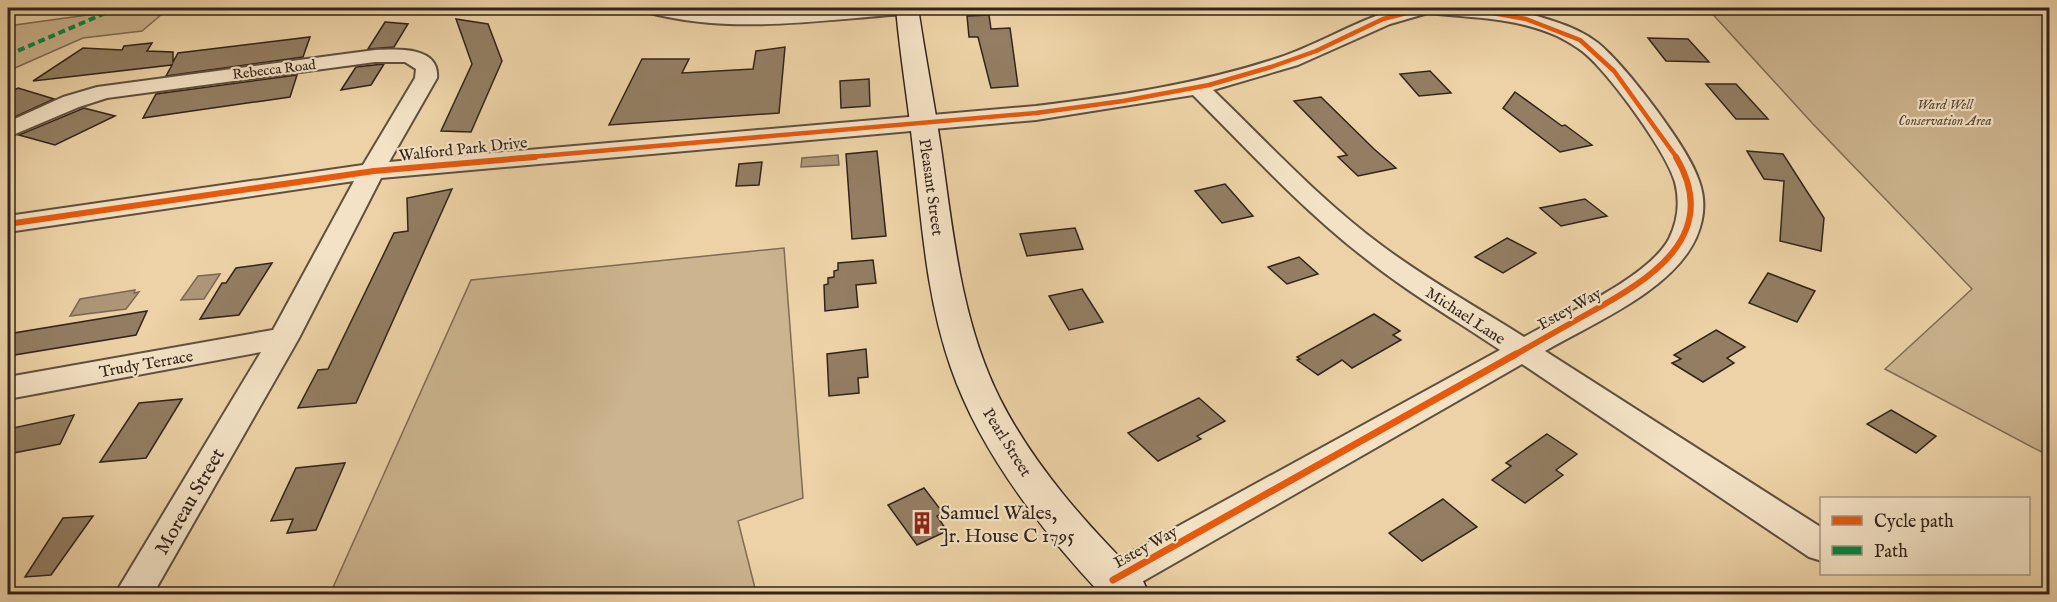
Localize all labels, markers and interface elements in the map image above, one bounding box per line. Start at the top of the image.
street label: Rebecca Road [231,56,317,84]
park label: Ward Well Conservation Area [1898,96,1992,130]
street label: Walford Park Drive [398,133,528,167]
street label: Pleasant Street [913,138,947,237]
street label: Michael Lane [1421,284,1508,350]
street label: Estey Way [1535,284,1605,335]
street label: Trudy Terrace [98,347,195,383]
street label: Pearl Street [977,405,1035,481]
street label: Moreau Street [150,444,231,559]
legend [1820,497,2030,575]
place label: Samuel Wales, ]r. House C 1795 [939,501,1075,549]
building icon: Samuel Wales, ]r. House C 1795 [909,510,935,536]
text: Cycle path [1874,511,1954,534]
street label: Estey Way [1111,522,1181,573]
text: Path [1874,541,1908,564]

